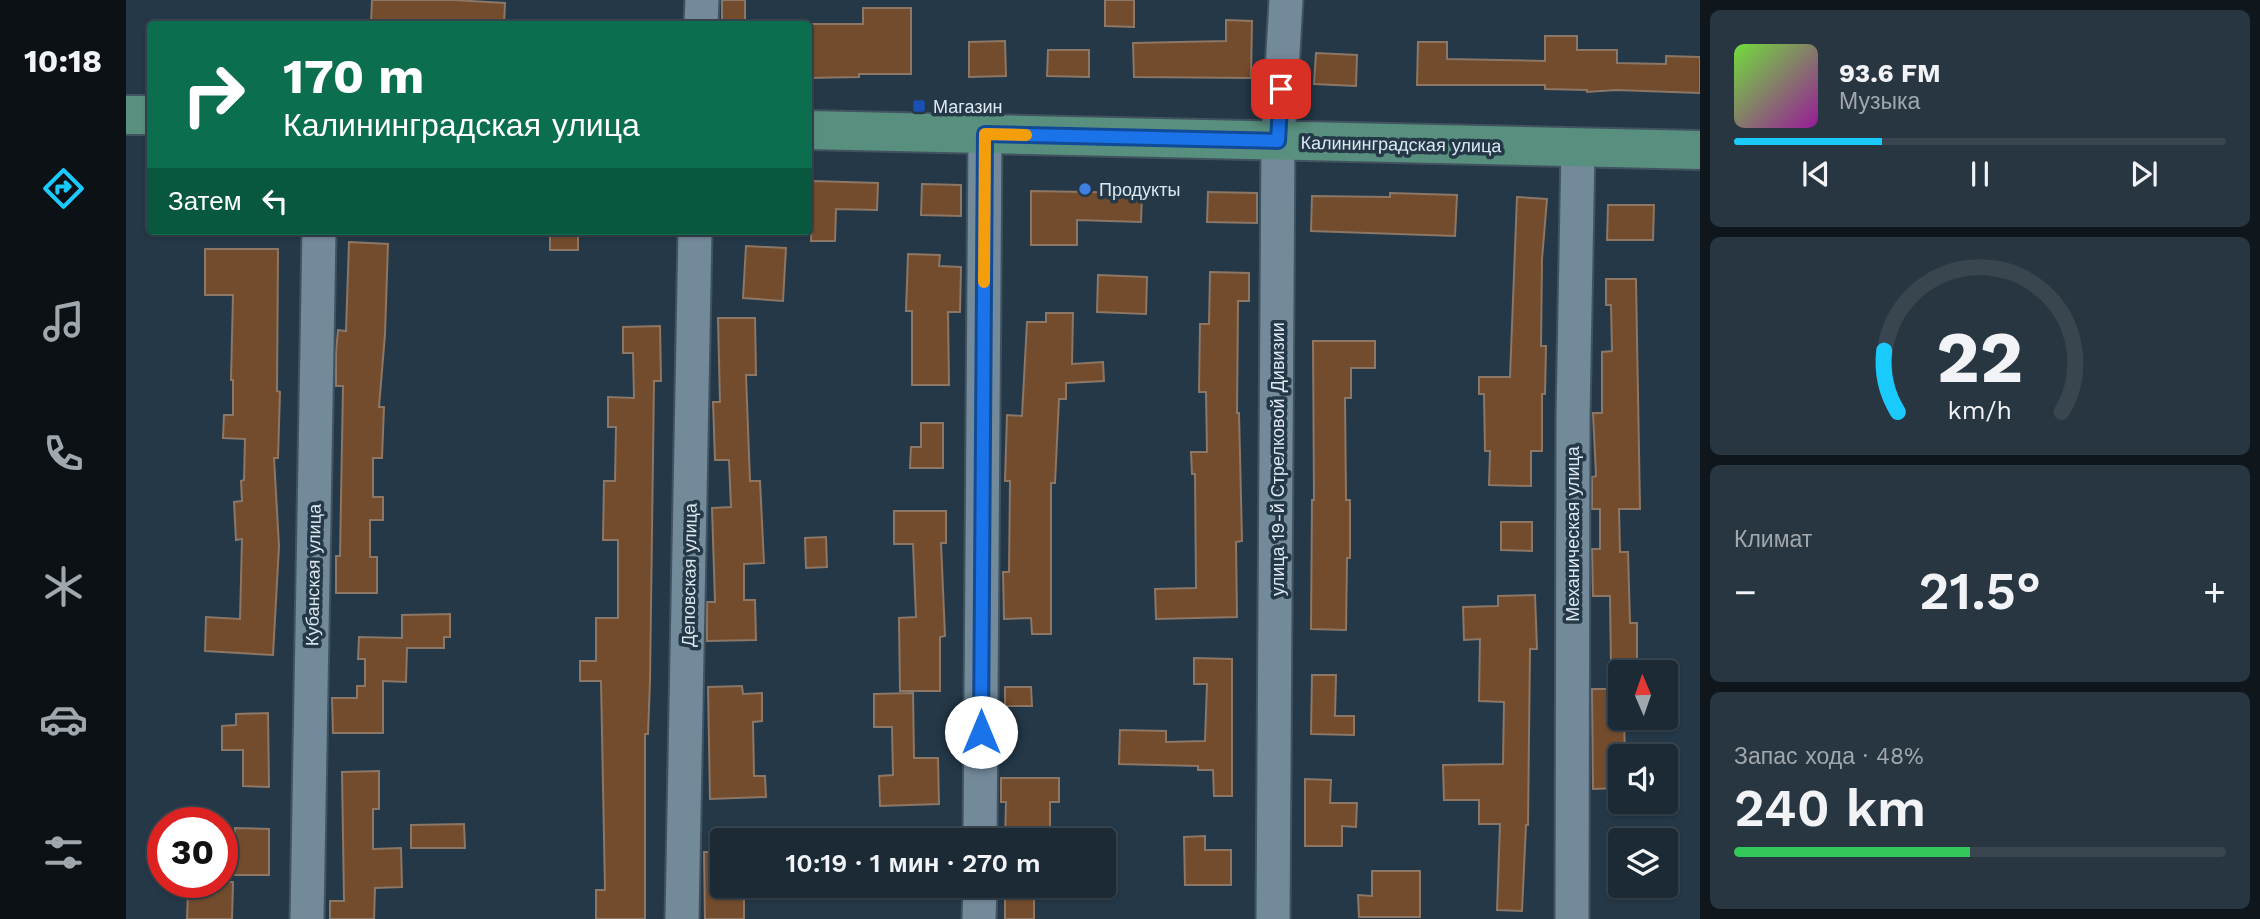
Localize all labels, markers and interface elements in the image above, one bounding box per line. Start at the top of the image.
text: 10:18 [24,42,102,80]
text: 170 m [283,47,424,105]
icon: right [168,49,259,140]
text: 93.6 FM [1839,58,1941,88]
pin [1251,59,1311,119]
icon: arrive [1262,70,1300,108]
text: Музыка [1839,88,1920,115]
place label: Магазин [933,96,1002,117]
marker: Магазин [911,98,927,114]
text: Калининградская улица [283,106,640,144]
street label: Калининградская улица [1300,132,1503,156]
icon: previous [1797,155,1835,193]
icon: pause [1961,155,1999,193]
icon: next [2125,155,2163,193]
icon: directions [39,164,88,213]
place label: Продукты [1099,179,1180,200]
marker: Продукты [1077,181,1093,197]
icon: left [256,182,294,220]
text: Затем [168,186,242,216]
icon: music [39,297,88,346]
text: 22 [1937,314,2023,400]
street label: улица 19-й Стрелковой Дивизии [1267,322,1288,596]
text: km/h [1948,396,2012,425]
icon: phone [39,429,88,478]
street label: Механическая улица [1562,445,1583,622]
street label: Деповская улица [677,502,701,647]
street label: Кубанская улица [301,503,325,646]
text: Климат [1734,526,1812,553]
text: 21.5° [1919,561,2041,622]
icon: climate [39,562,88,611]
text: − [1734,570,1757,614]
text: + [2203,570,2226,614]
north arrow [1608,660,1678,730]
map controls [1608,660,1678,898]
icon: car [39,695,88,744]
position arrow [944,695,1018,769]
text: Запас хода · 48% [1734,743,1924,770]
button: sound [1608,744,1678,814]
text: 240 km [1734,778,1926,839]
speed limit sign: 30 [147,807,238,898]
icon: filters [39,828,88,877]
button: layers [1608,828,1678,898]
text: 10:19 · 1 мин · 270 m [785,848,1041,878]

